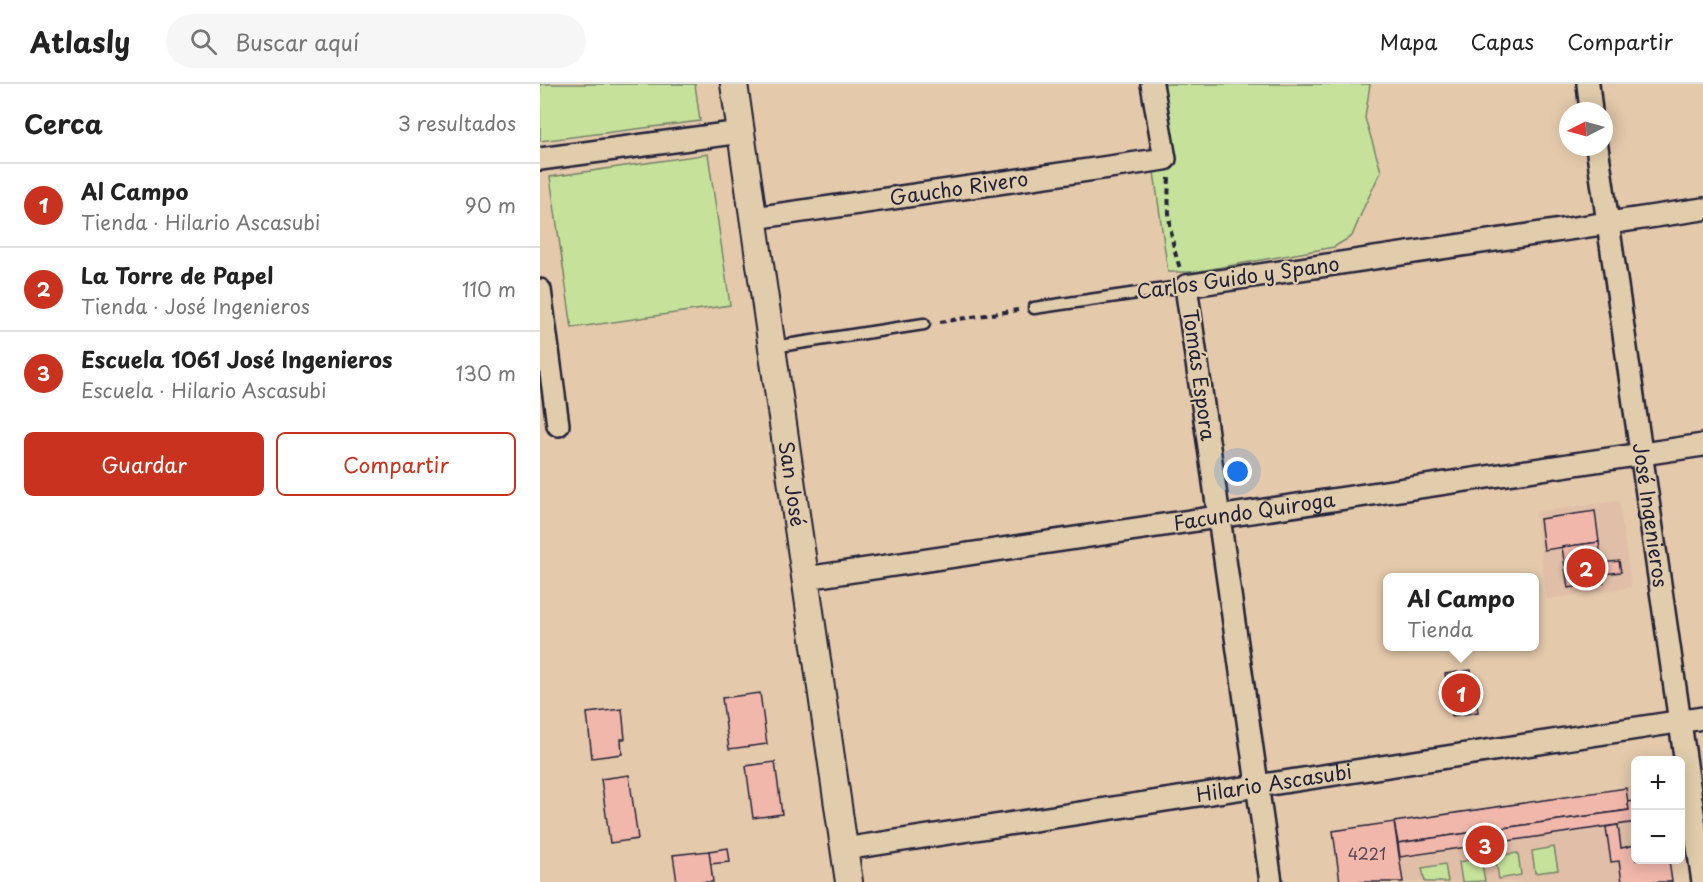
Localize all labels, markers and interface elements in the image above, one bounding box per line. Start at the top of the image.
search box [166,14,586,68]
text: Atlasly [30,20,130,63]
icon: search [187,25,220,58]
text: Buscar aquí [235,25,359,58]
text: Mapa [1380,25,1438,57]
text: Capas [1471,25,1534,57]
text: Compartir [1567,25,1673,57]
north arrow [1559,102,1613,156]
text: Cerca [24,104,103,143]
text: 3 resultados [398,108,516,138]
street label: Gaucho Rivero [887,163,1030,212]
text: Al Campo [81,174,188,207]
text: 1 [39,190,48,220]
text: 90 m [465,190,516,220]
text: Tienda · Hilario Ascasubi [81,207,320,237]
street label: Carlos Guido y Spano [1135,248,1341,306]
text: La Torre de Papel [81,258,273,291]
text: 2 [36,274,51,304]
text: 110 m [462,274,516,304]
text: Tienda · José Ingenieros [81,291,310,321]
street label: Tomás Espora [1176,307,1224,443]
text: Escuela 1061 José Ingenieros [81,342,393,375]
text: 3 [37,358,50,388]
text: 130 m [456,358,516,388]
text: Escuela · Hilario Ascasubi [81,375,327,405]
button: Guardar [24,432,264,496]
button: Compartir [276,432,516,496]
street label: San José [772,439,814,529]
street label: José Ingenieros [1626,441,1676,589]
your location [1223,457,1252,486]
street label: Facundo Quiroga [1171,484,1337,537]
pin: 2 [1566,546,1606,590]
popup [1383,573,1539,651]
text: Al Campo [1407,581,1515,614]
text: Tienda [1407,614,1473,644]
pin: 1 [1442,670,1480,716]
street label: Hilario Ascasubi [1194,756,1354,809]
map controls [1631,756,1685,864]
button: + [1631,756,1685,810]
button: − [1631,810,1685,864]
pin: 3 [1466,822,1504,867]
house number: 4221 [1348,841,1386,865]

